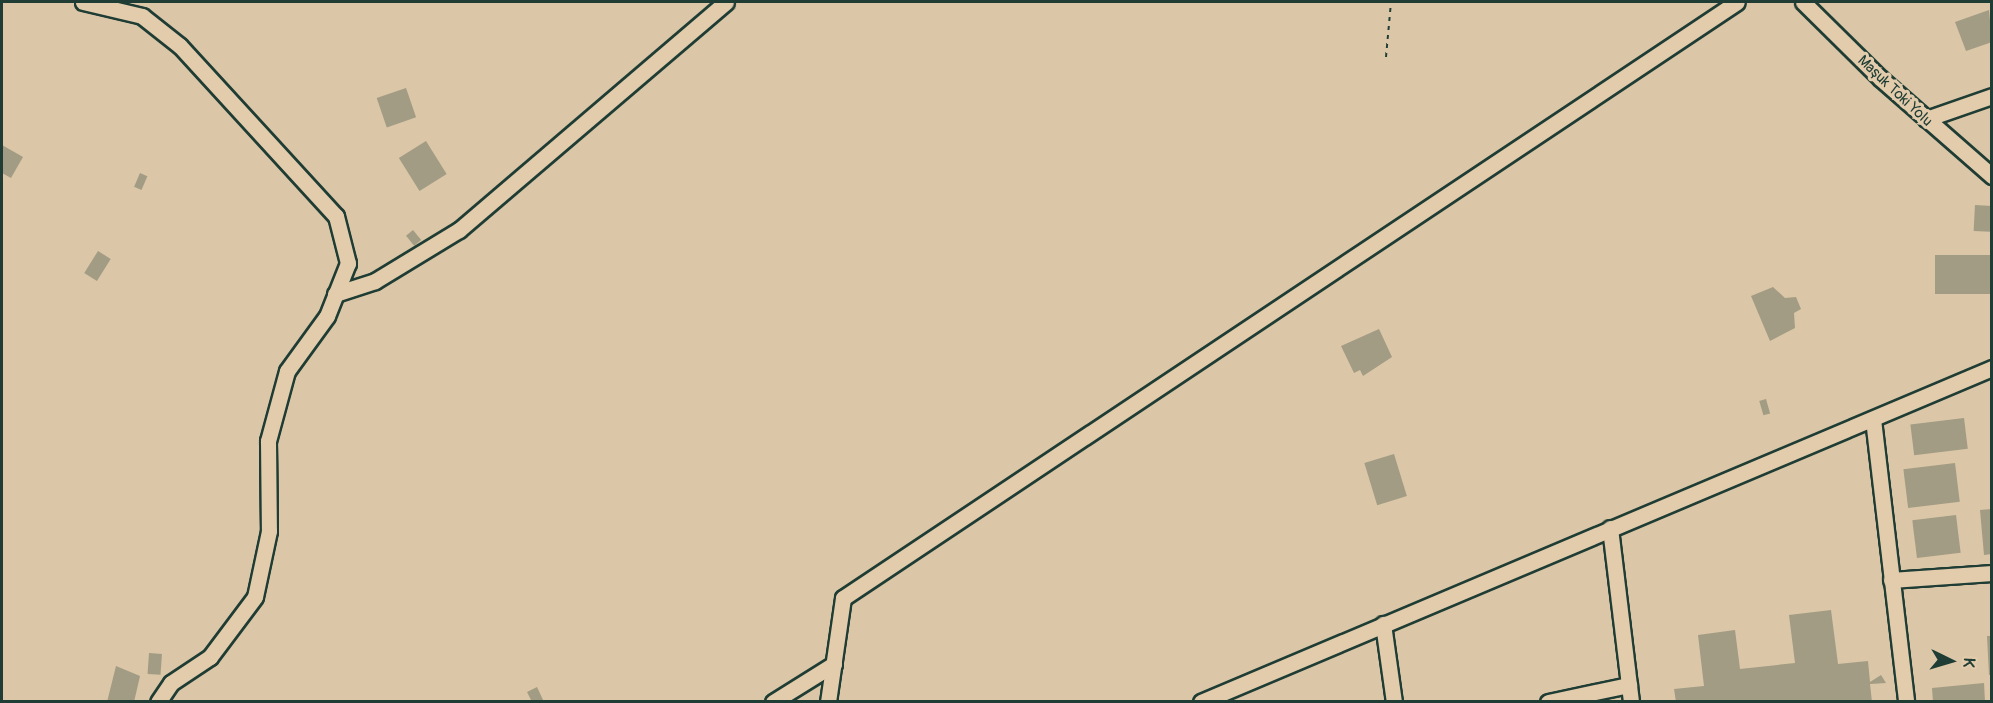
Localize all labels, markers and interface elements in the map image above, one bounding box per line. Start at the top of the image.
street label: Maşuk Toki Yolu [1854,52,1936,130]
north arrow [1921,631,1981,691]
text: K [1959,657,1979,668]

